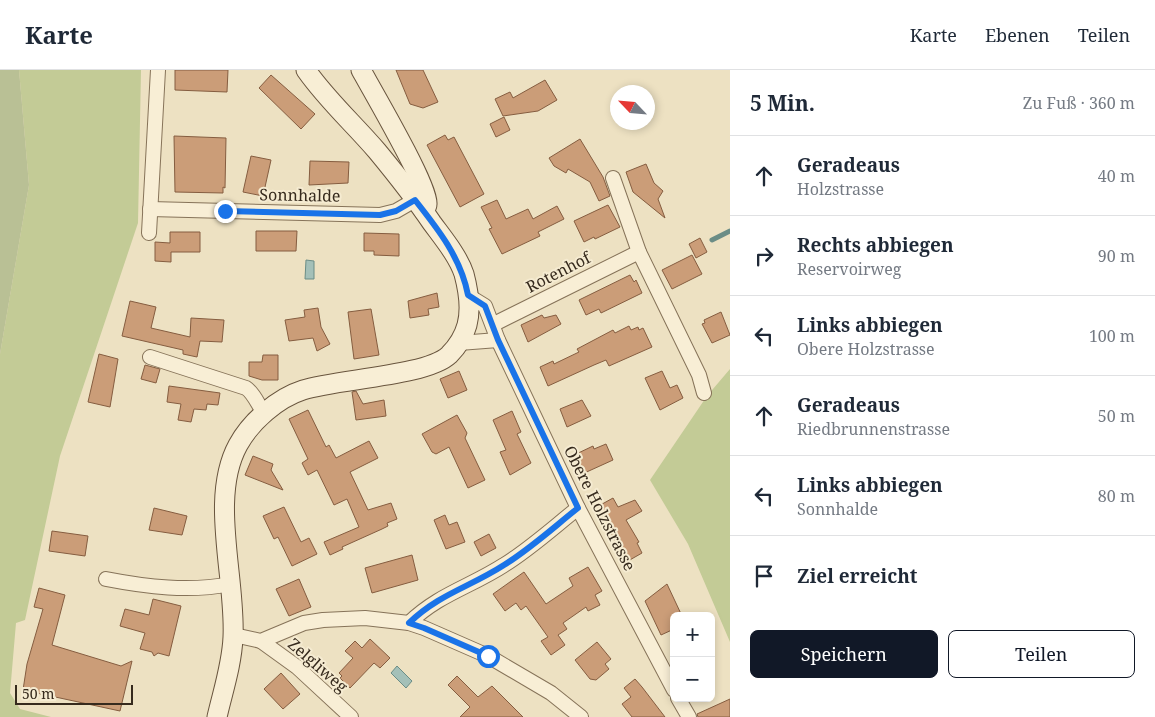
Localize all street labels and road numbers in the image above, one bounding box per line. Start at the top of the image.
street label: Sonnhalde [259,183,341,207]
street label: Rotenhof [522,245,596,298]
street label: Obere Holzstrasse [559,442,641,574]
street label: Zelgliweg [283,633,353,697]

